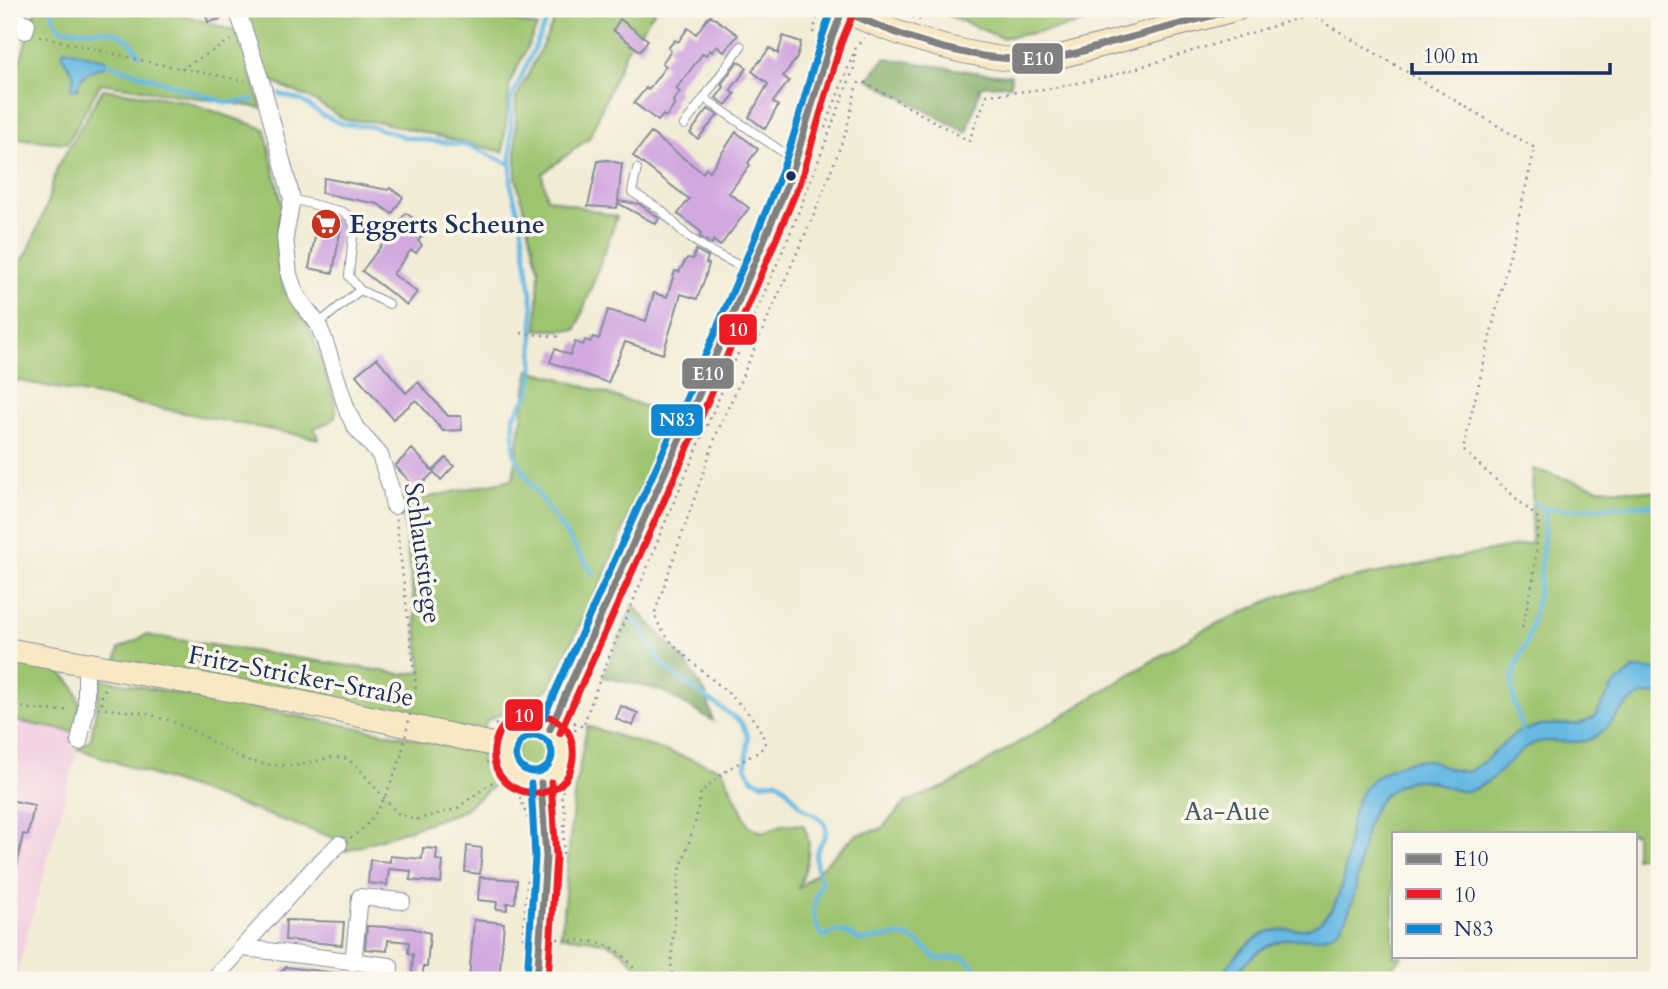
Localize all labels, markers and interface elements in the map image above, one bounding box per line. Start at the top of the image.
scale bar [1412,32,1610,76]
line badge: E10 [1011,42,1064,75]
text: 100 m [1423,42,1479,71]
text: E10 [1022,46,1054,72]
unlabelled marker [784,169,798,183]
supermarket icon: Eggerts Scheune [309,207,343,241]
place label: Eggerts Scheune [349,207,545,242]
line badge: 10 [718,313,758,346]
text: 10 [728,317,748,343]
line badge: E10 [681,357,735,390]
text: E10 [692,361,724,387]
line badge: N83 [650,403,704,437]
text: N83 [659,407,695,433]
street label: Schlautstiege [396,480,450,626]
street label: Fritz-Stricker-Straße [185,637,417,715]
line badge: 10 [504,698,544,732]
text: 10 [514,703,534,729]
park label: Aa-Aue [1184,794,1270,829]
legend [1392,832,1636,958]
text: E10 [1454,845,1488,874]
text: 10 [1454,881,1476,910]
text: N83 [1454,915,1493,944]

